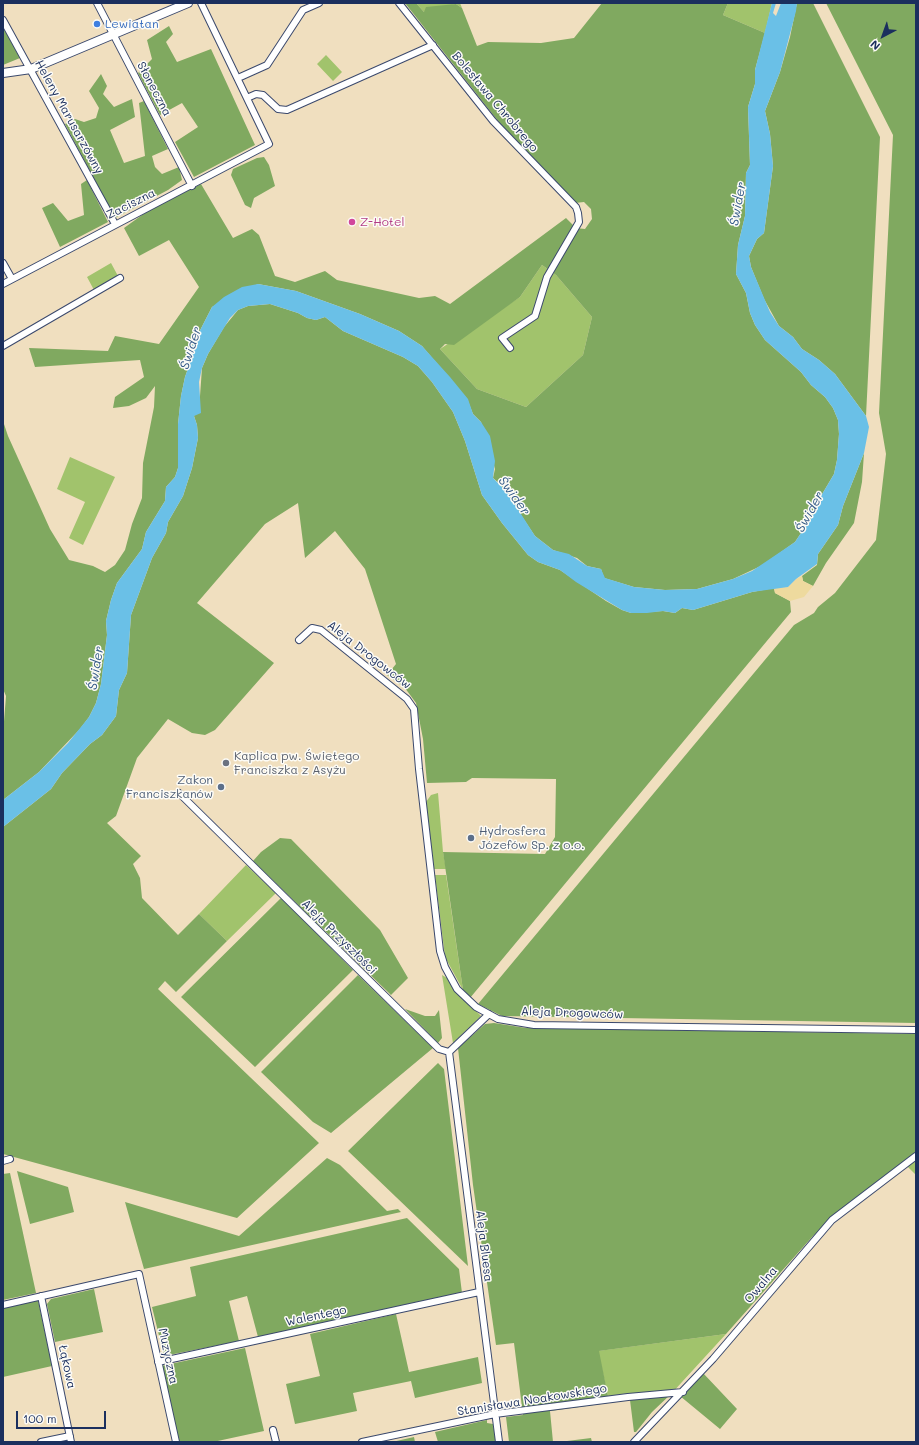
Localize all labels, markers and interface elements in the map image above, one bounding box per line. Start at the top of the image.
north arrow [863,16,903,56]
place label: Lewiatan [105,17,159,31]
marker: Lewiatan [92,19,102,29]
text: N [867,37,883,54]
street label: Bolesława Chrobrego [449,49,541,155]
street label: Heleny Marusarzówny [32,57,106,177]
street label: Słoneczna [134,59,174,119]
water label: Świder [726,181,750,227]
street label: Zaciszna [104,186,158,222]
place label: Z-Hotel [360,215,405,229]
marker: Z-Hotel [347,217,357,227]
water label: Świder [177,325,205,371]
water label: Świder [495,474,533,518]
water label: Świder [792,489,828,535]
street label: Aleja Drogowców [324,618,414,692]
water label: Świder [85,645,107,691]
place label: Kaplica pw. Świętego Franciszka z Asyżu [234,749,359,777]
marker: Kaplica pw. Świętego Franciszka z Asyżu [221,758,231,768]
place label: Zakon Franciszkanów [126,773,213,801]
marker: Zakon Franciszkanów [216,782,226,792]
place label: Hydrosfera Józefów Sp. z o.o. [479,824,585,852]
marker: Hydrosfera Józefów Sp. z o.o. [466,833,476,843]
street label: Aleja Przyszłości [298,896,380,978]
street label: Aleja Drogowców [521,1004,623,1022]
street label: Aleja Bluesa [472,1209,496,1283]
street label: Owalna [742,1264,780,1306]
street label: Walentego [284,1303,348,1329]
street label: Muzyczna [155,1327,181,1385]
street label: Łąkowa [55,1344,79,1390]
street label: Stanisława Noakowskiego [456,1381,608,1419]
scale bar [18,1403,108,1429]
text: 100 m [23,1410,57,1426]

